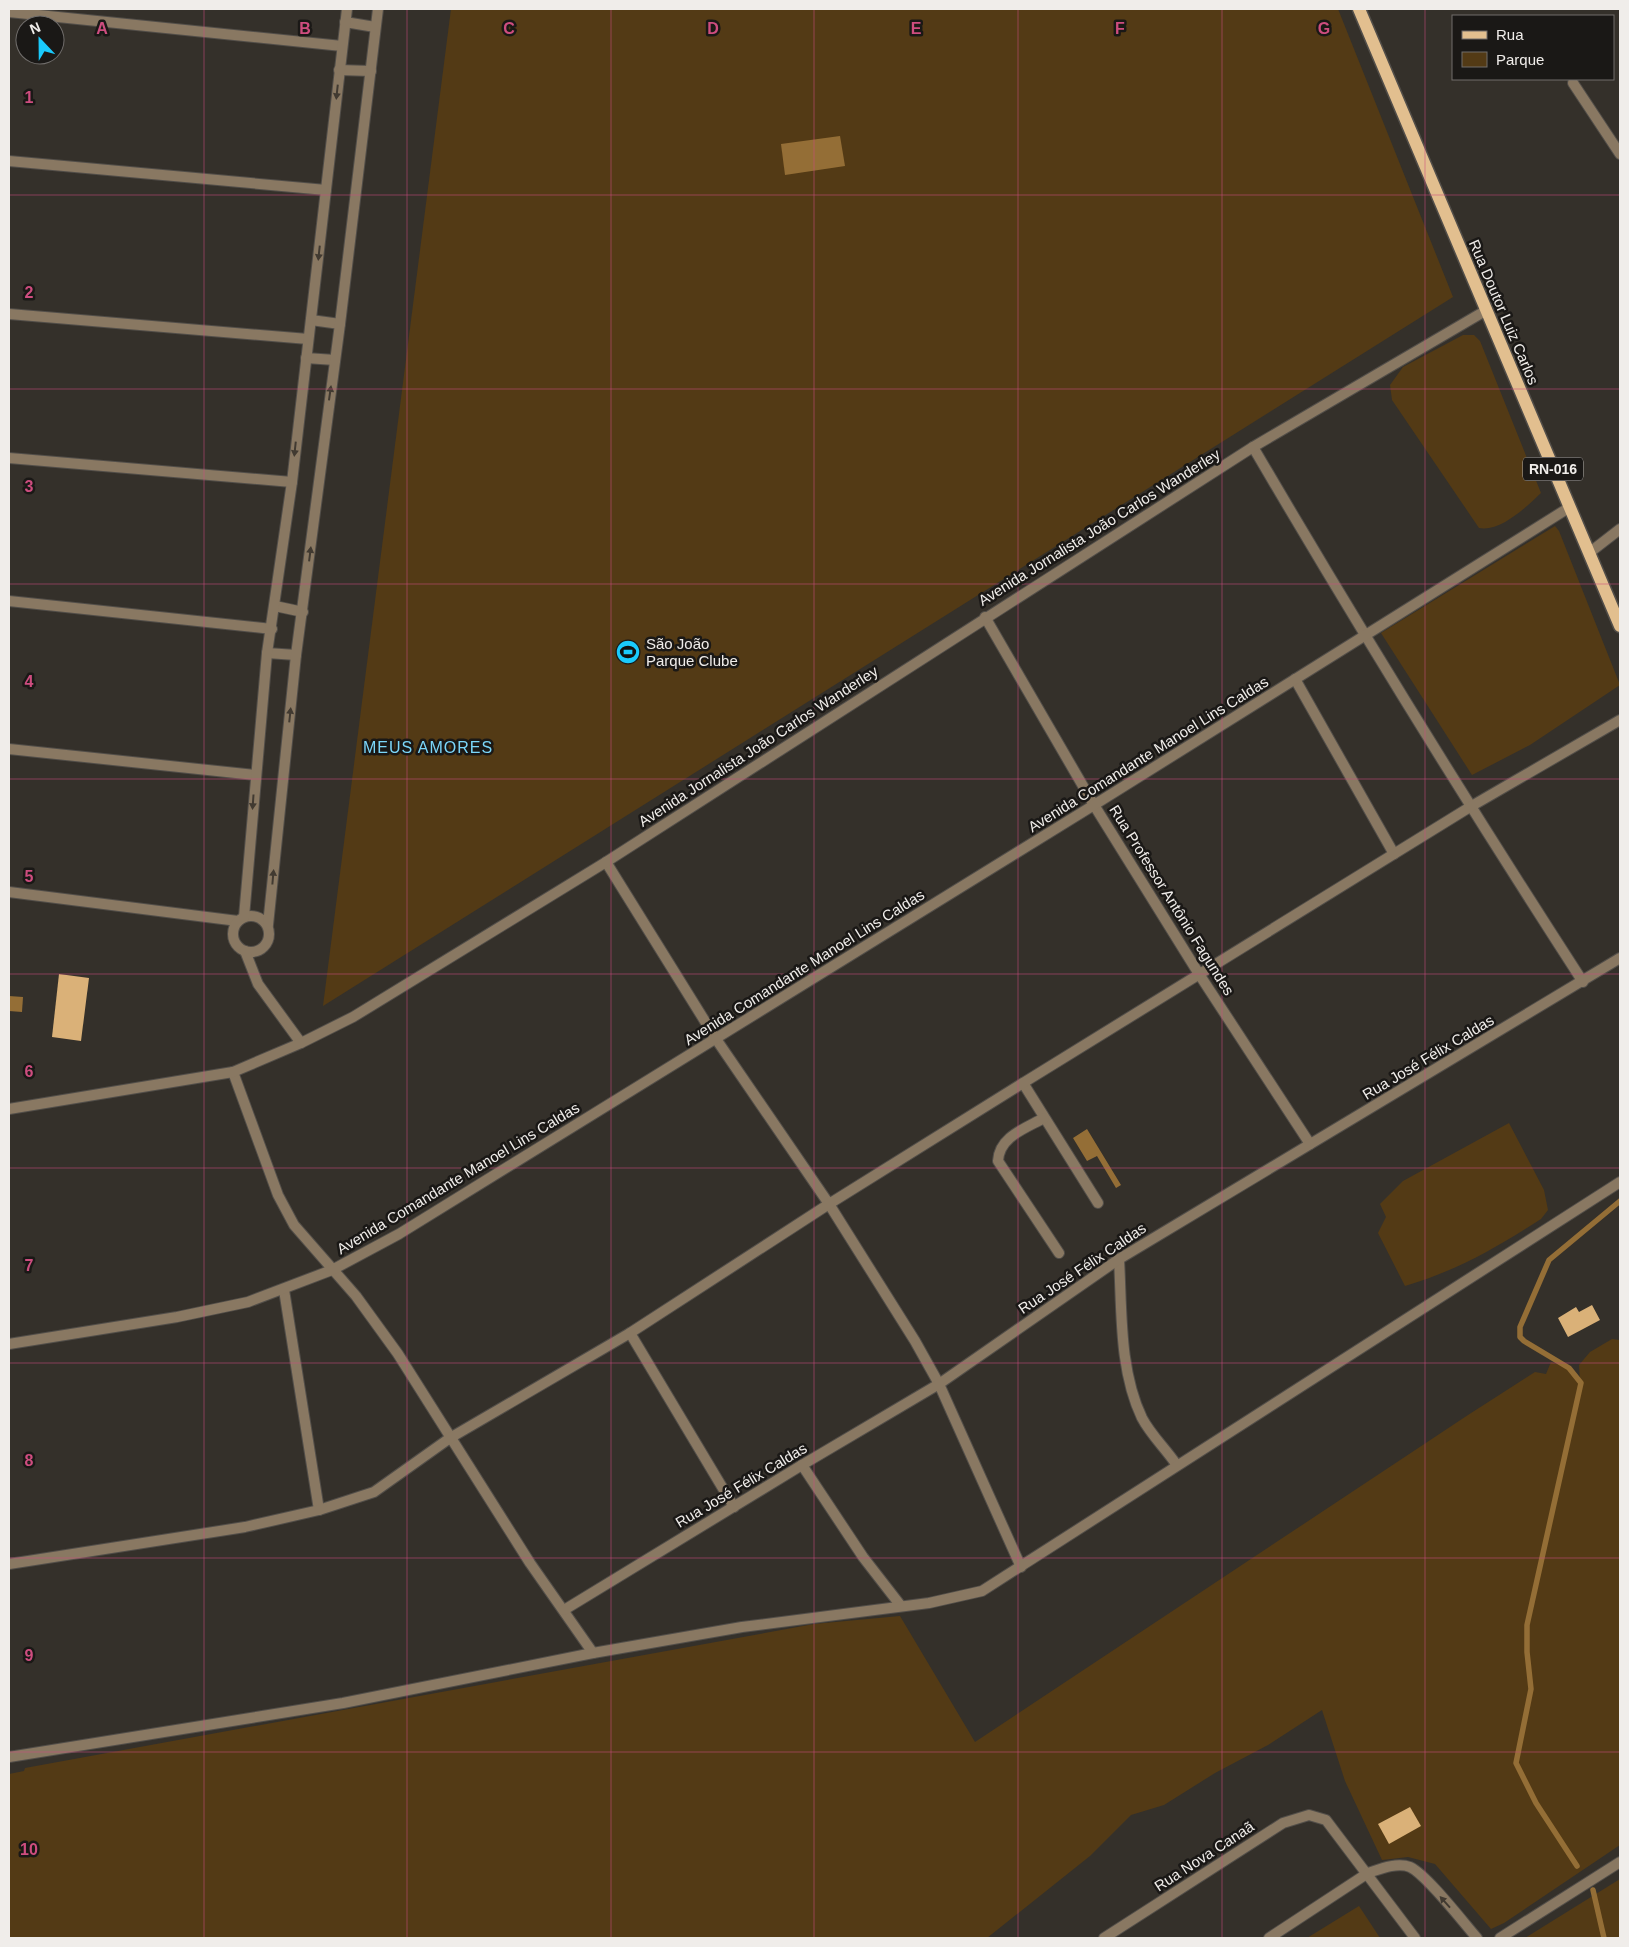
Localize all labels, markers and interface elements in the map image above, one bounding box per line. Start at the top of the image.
north arrow [15,15,65,65]
legend [1452,15,1614,80]
text: N [27,19,43,37]
text: A [96,20,108,37]
text: B [299,20,311,37]
text: C [503,20,515,37]
text: D [707,20,719,37]
text: E [911,20,922,37]
text: F [1115,20,1125,37]
text: G [1318,20,1330,37]
text: Rua [1496,26,1524,43]
text: Parque [1496,51,1544,68]
one-way arrow [332,84,340,100]
text: 1 [25,89,34,106]
street label: Rua Doutor Luiz Carlos [1466,237,1542,387]
one-way arrow [315,246,323,262]
text: 2 [25,284,34,301]
one-way arrow [326,384,334,400]
one-way arrow [291,442,299,458]
street label: Avenida Jornalista João Carlos Wanderley [975,445,1223,609]
road number: RN-016 [1523,458,1583,480]
text: 3 [25,478,34,495]
one-way arrow [306,545,314,561]
place label: São João Parque Clube [646,635,738,669]
sports icon: São João Parque Clube [615,639,641,665]
street label: Avenida Jornalista João Carlos Wanderley [635,662,881,830]
text: 4 [25,673,34,690]
street label: Avenida Comandante Manoel Lins Caldas [1025,673,1271,835]
one-way arrow [286,707,294,723]
district label: MEUS AMORES [363,739,493,756]
one-way arrow [248,794,256,810]
street label: Rua Professor Antônio Fagundes [1106,802,1238,998]
text: 5 [25,868,34,885]
one-way arrow [269,868,277,884]
street label: Avenida Comandante Manoel Lins Caldas [681,886,927,1048]
street label: Rua José Félix Caldas [1359,1011,1497,1103]
text: 6 [25,1063,34,1080]
street label: Avenida Comandante Manoel Lins Caldas [334,1099,582,1257]
street label: Rua José Félix Caldas [1015,1219,1149,1317]
text: 7 [25,1257,34,1274]
street label: Rua José Félix Caldas [672,1439,810,1531]
text: 8 [25,1452,34,1469]
text: 9 [25,1647,34,1664]
street label: Rua Nova Canaã [1151,1817,1257,1894]
text: 10 [20,1841,38,1858]
one-way arrow [1439,1895,1450,1908]

